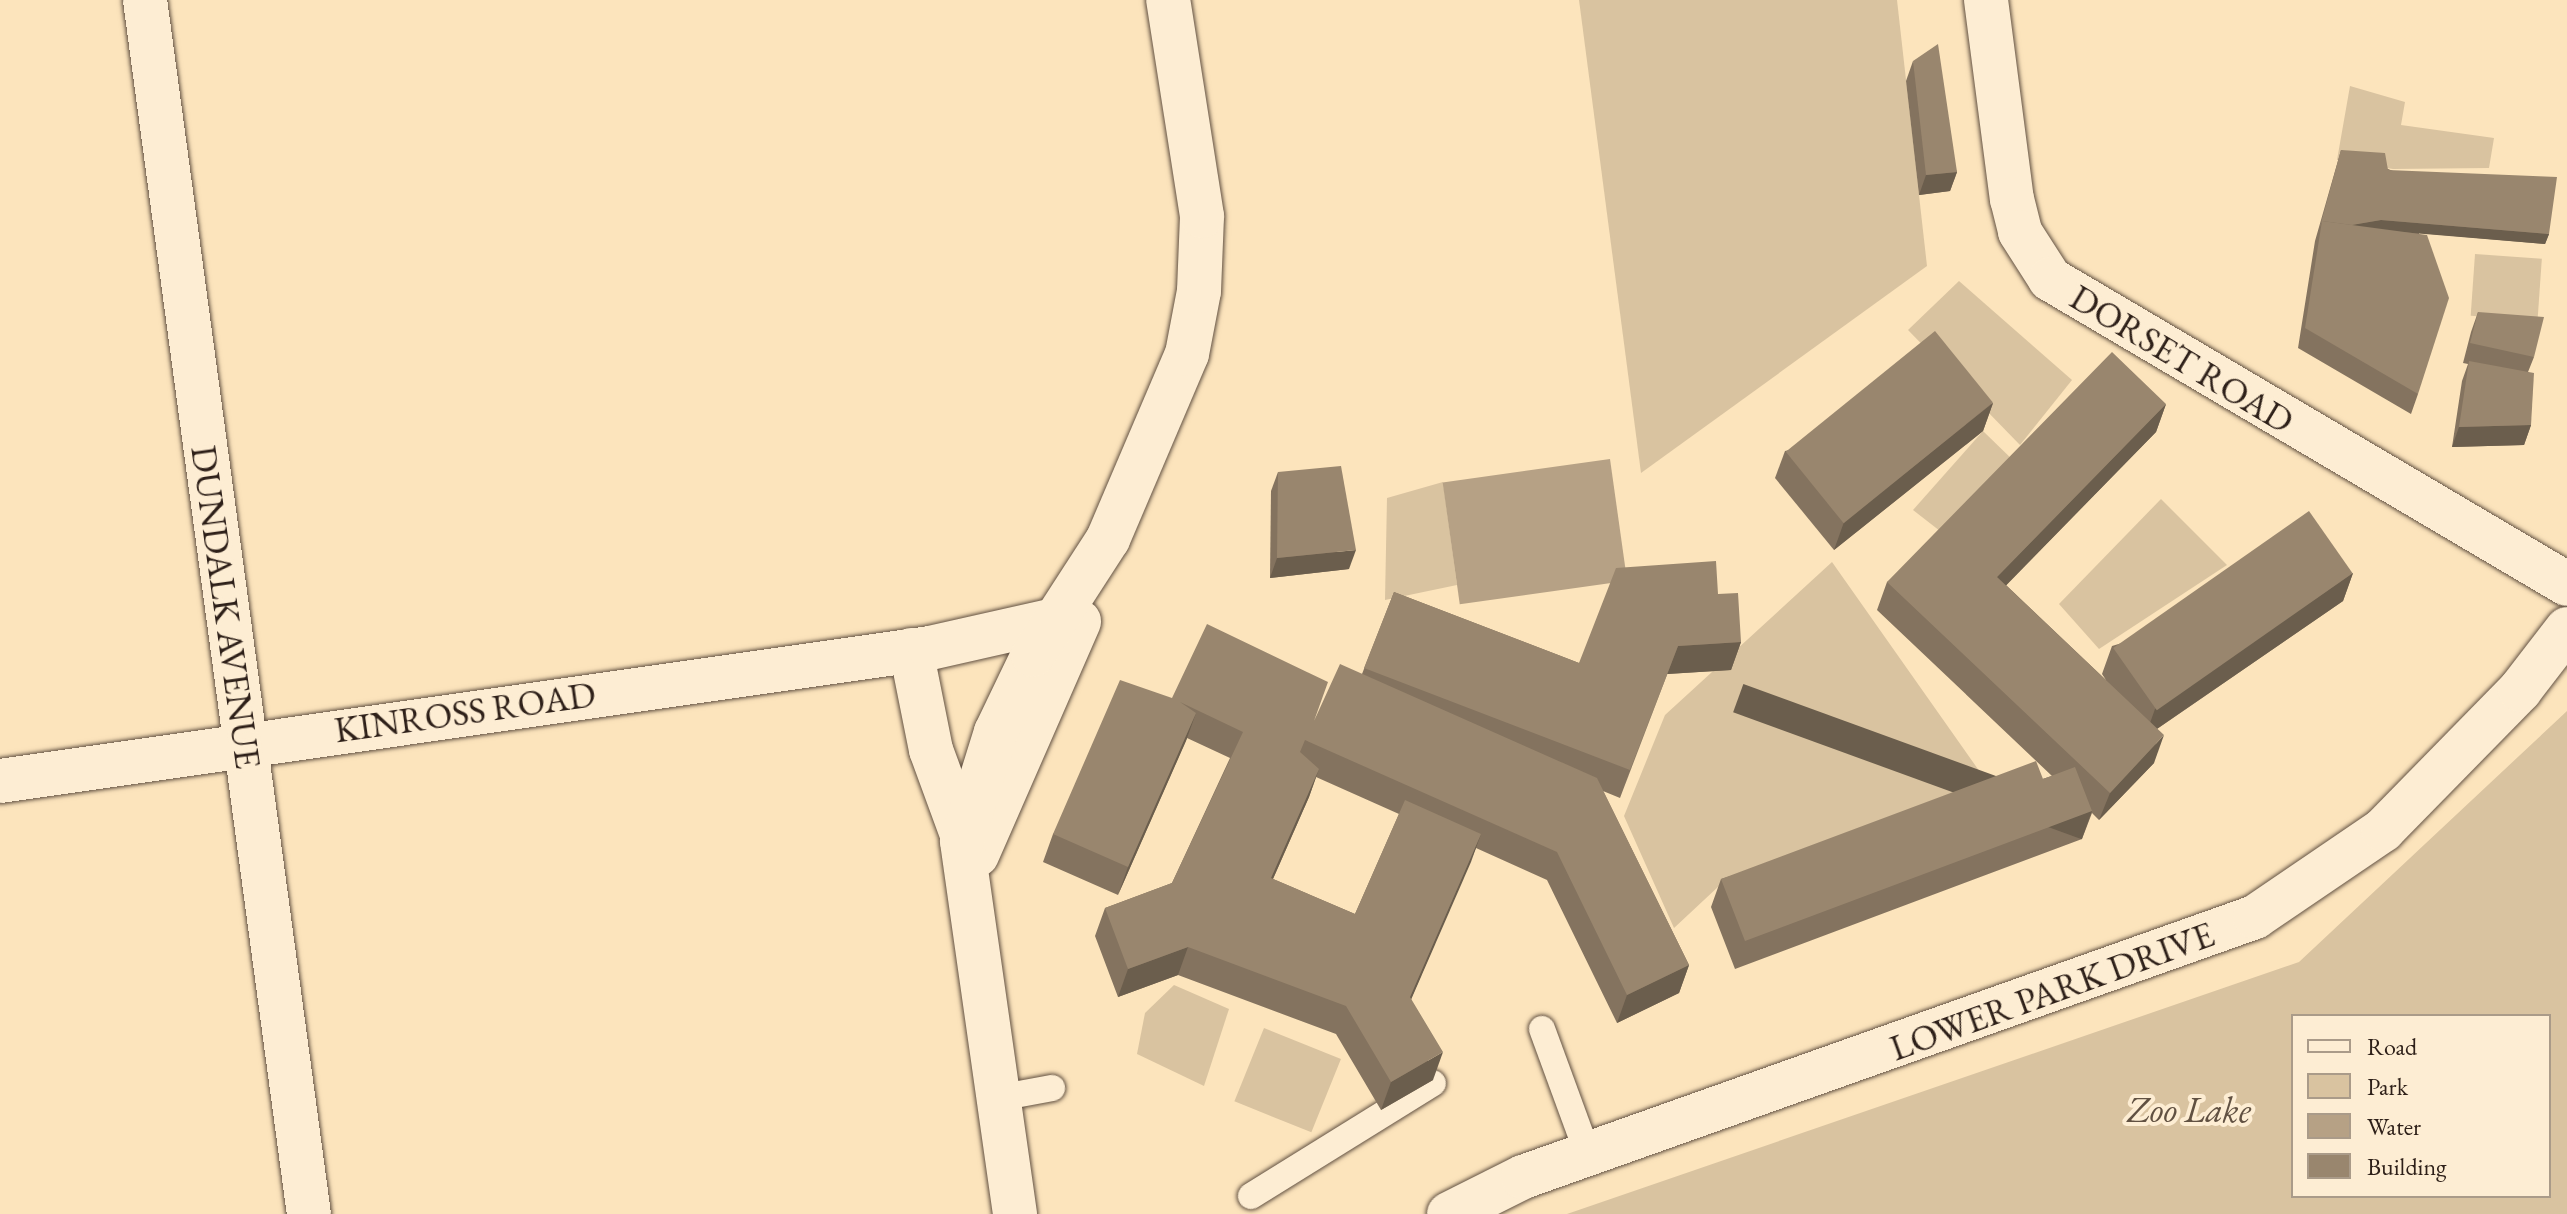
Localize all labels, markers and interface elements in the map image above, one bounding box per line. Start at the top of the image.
street label: DORSET ROAD [2063,275,2301,443]
street label: DUNDALK AVENUE [182,443,270,771]
street label: KINROSS ROAD [332,672,598,752]
street label: LOWER PARK DRIVE [1884,912,2220,1070]
legend [2291,1014,2551,1198]
text: Road [2367,1031,2417,1062]
text: Park [2367,1071,2408,1102]
park label: Zoo Lake [2127,1088,2251,1132]
text: Water [2367,1111,2421,1142]
text: Building [2367,1151,2447,1182]

